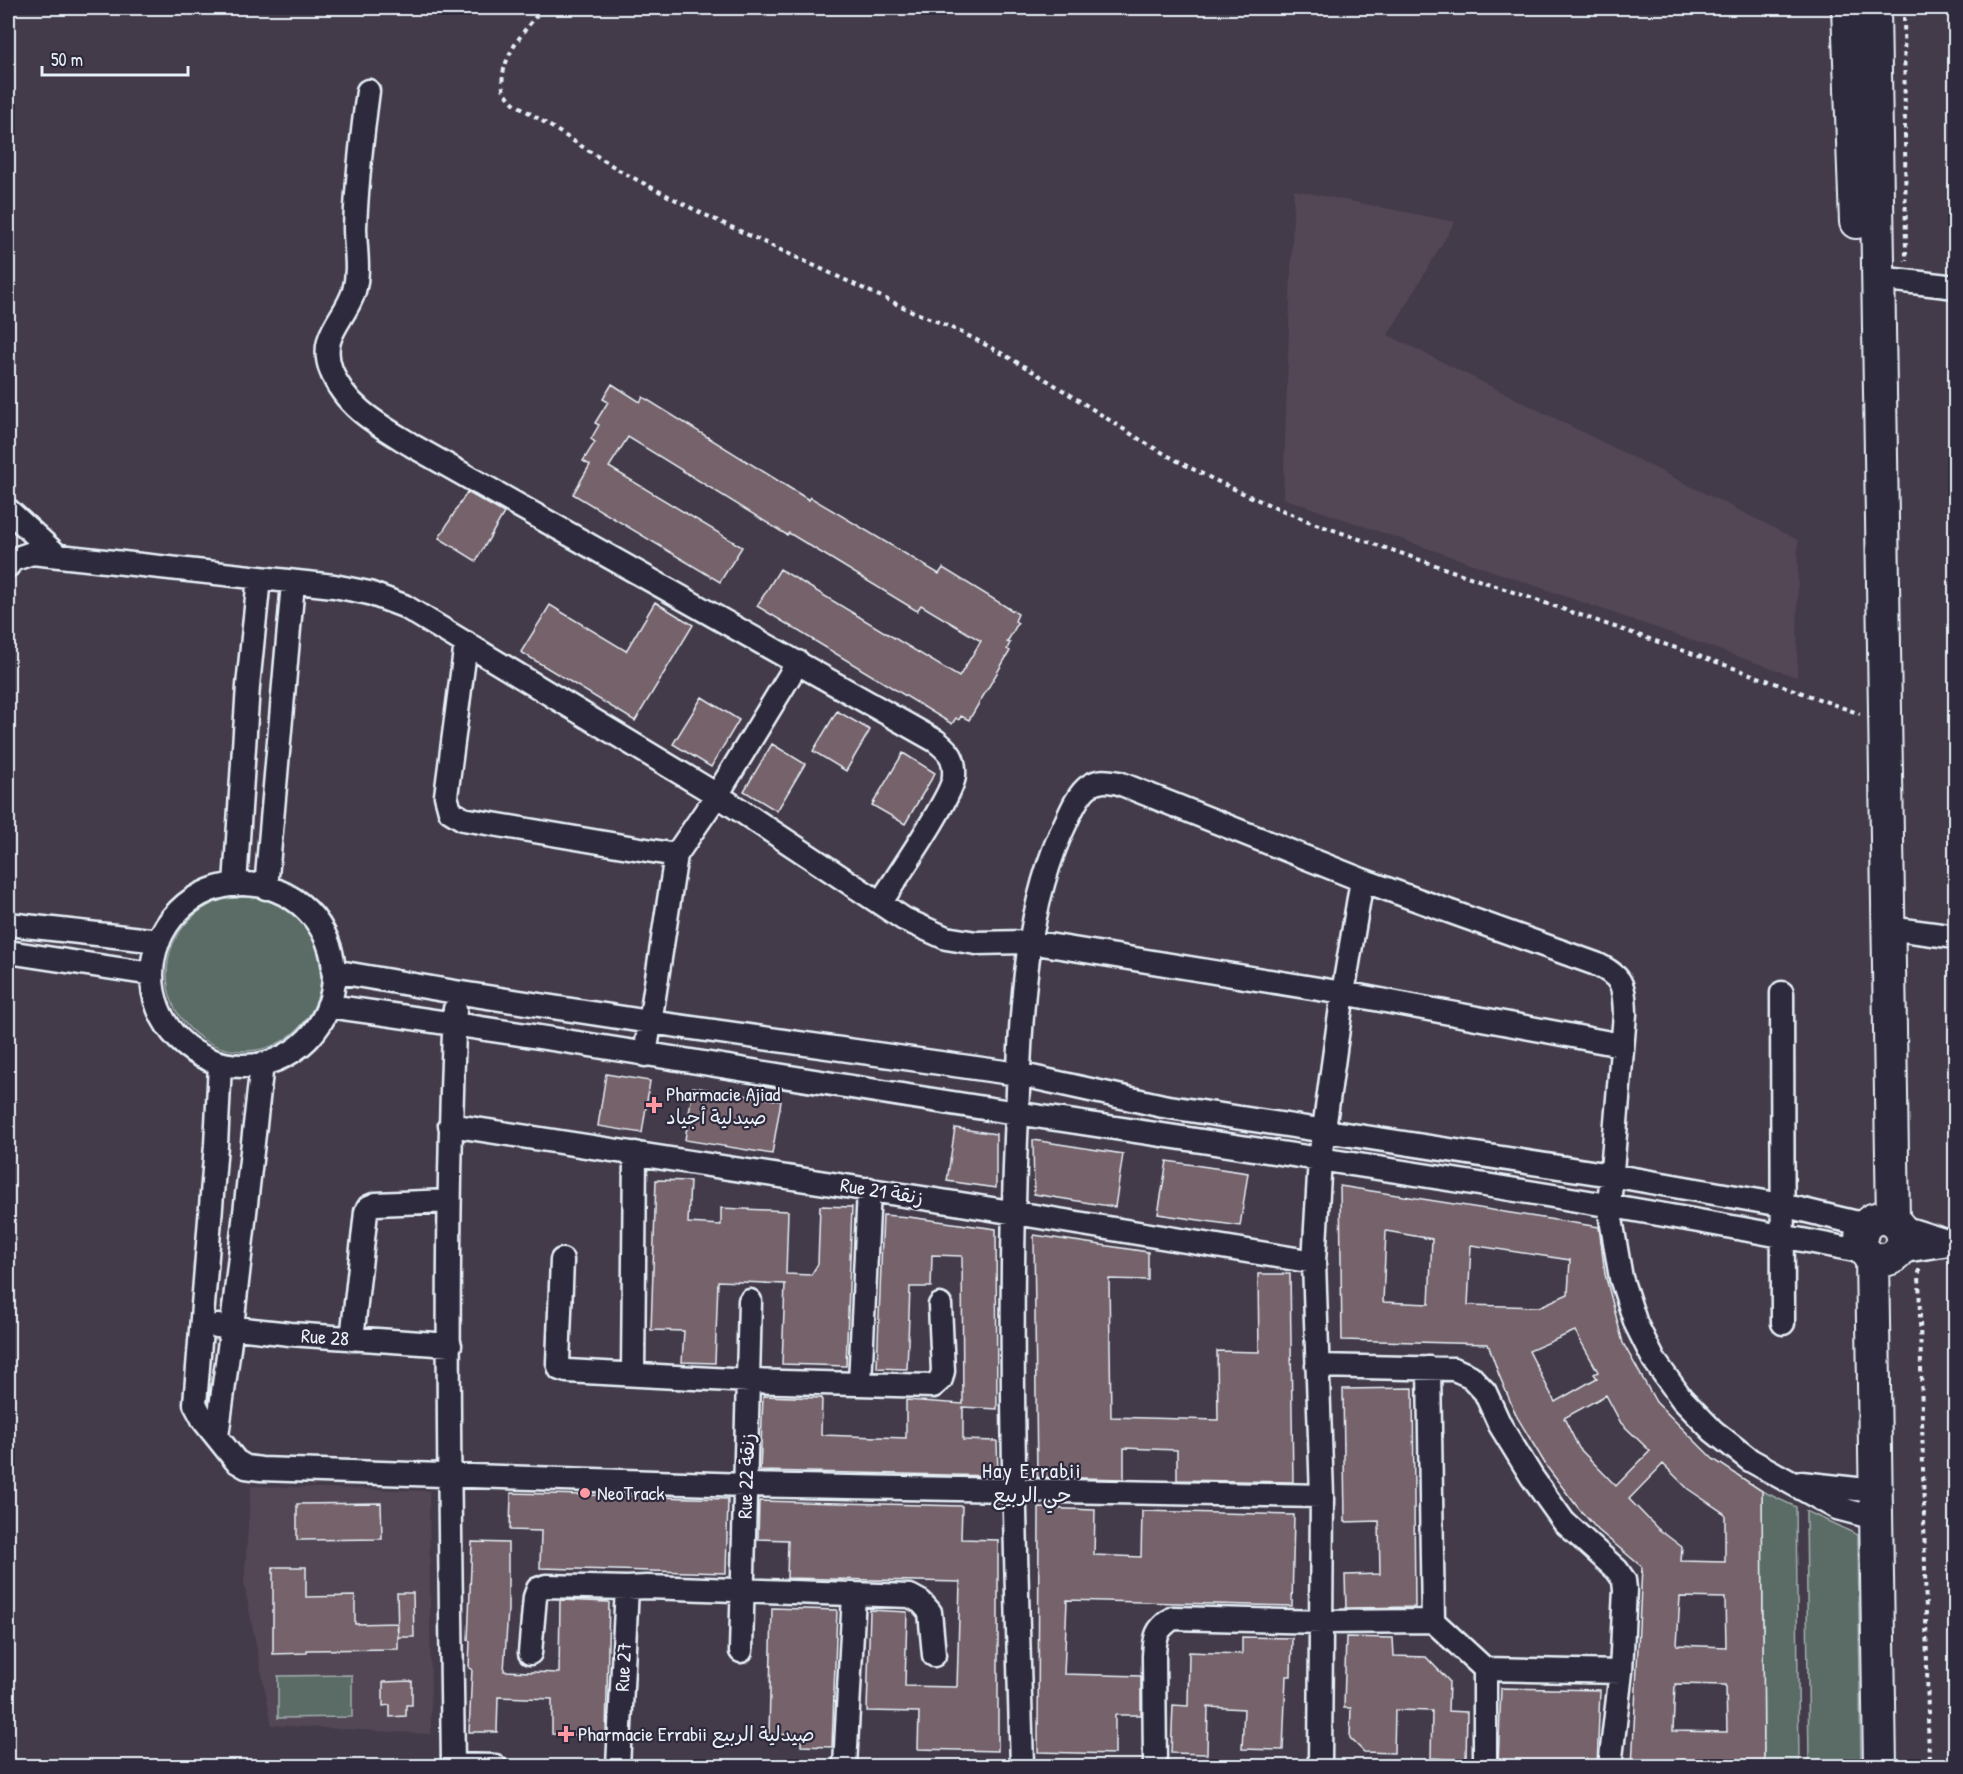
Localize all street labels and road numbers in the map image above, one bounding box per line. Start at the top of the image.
street label: Rue 21 زنقة [839,1171,926,1210]
street label: Rue 28 [300,1321,350,1352]
street label: Rue 22 زنقة [731,1433,760,1519]
street label: Rue 27 [608,1642,637,1692]

